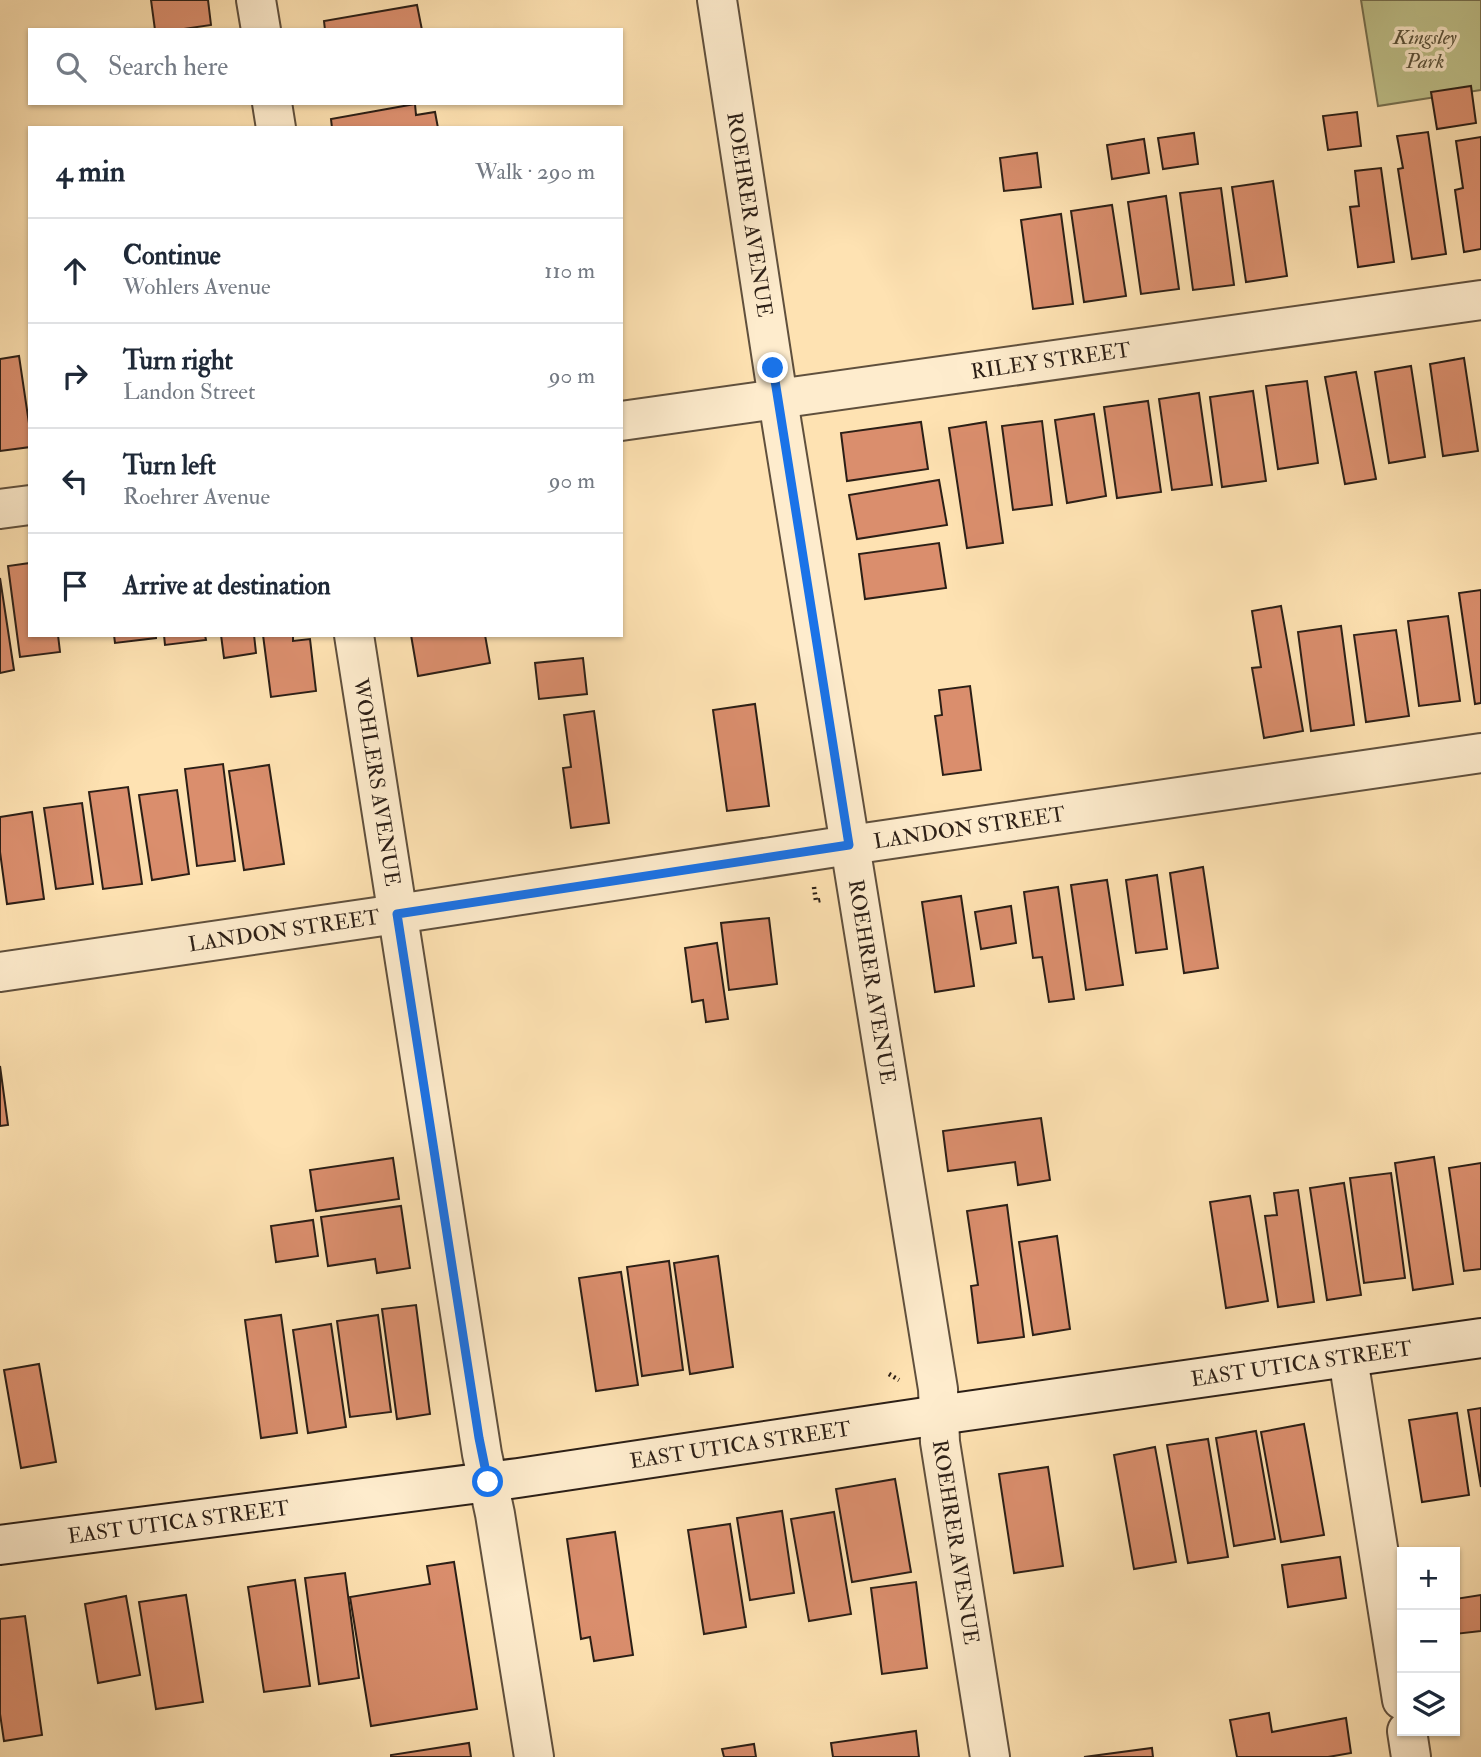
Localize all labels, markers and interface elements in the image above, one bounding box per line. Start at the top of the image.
park label: Kingsley Park [1392,24,1458,75]
search box [28,28,623,105]
icon: search [52,48,90,86]
text: Search here [108,51,228,83]
street label: ROEHRER AVENUE [720,110,778,319]
text: 4 min [56,153,125,190]
text: Walk · 290 m [475,157,595,186]
text: Continue [123,240,221,272]
icon: ahead [56,252,94,290]
text: 110 m [544,256,595,285]
text: Wohlers Avenue [123,272,271,301]
street label: RILEY STREET [969,336,1133,386]
text: Turn right [123,345,233,377]
route end [757,352,788,383]
icon: right [56,357,94,395]
text: 90 m [549,361,595,390]
text: Landon Street [123,377,255,406]
text: Turn left [123,450,216,482]
icon: left [56,462,94,500]
text: 90 m [549,466,595,495]
text: Roehrer Avenue [123,482,270,511]
icon: arrive [56,567,94,605]
text: Arrive at destination [123,570,331,602]
street label: WOHLERS AVENUE [347,675,406,888]
street label: LANDON STREET [872,801,1067,855]
street label: ROEHRER AVENUE [842,878,901,1086]
street label: LANDON STREET [187,904,382,958]
street label: EAST UTICA STREET [1189,1335,1414,1393]
street label: EAST UTICA STREET [628,1415,853,1475]
street label: ROEHRER AVENUE [926,1438,985,1647]
route start [472,1466,503,1497]
street label: EAST UTICA STREET [66,1495,291,1550]
map controls [1397,1547,1460,1736]
button: + [1397,1547,1460,1610]
button: − [1397,1610,1460,1673]
button: layers [1397,1673,1460,1736]

